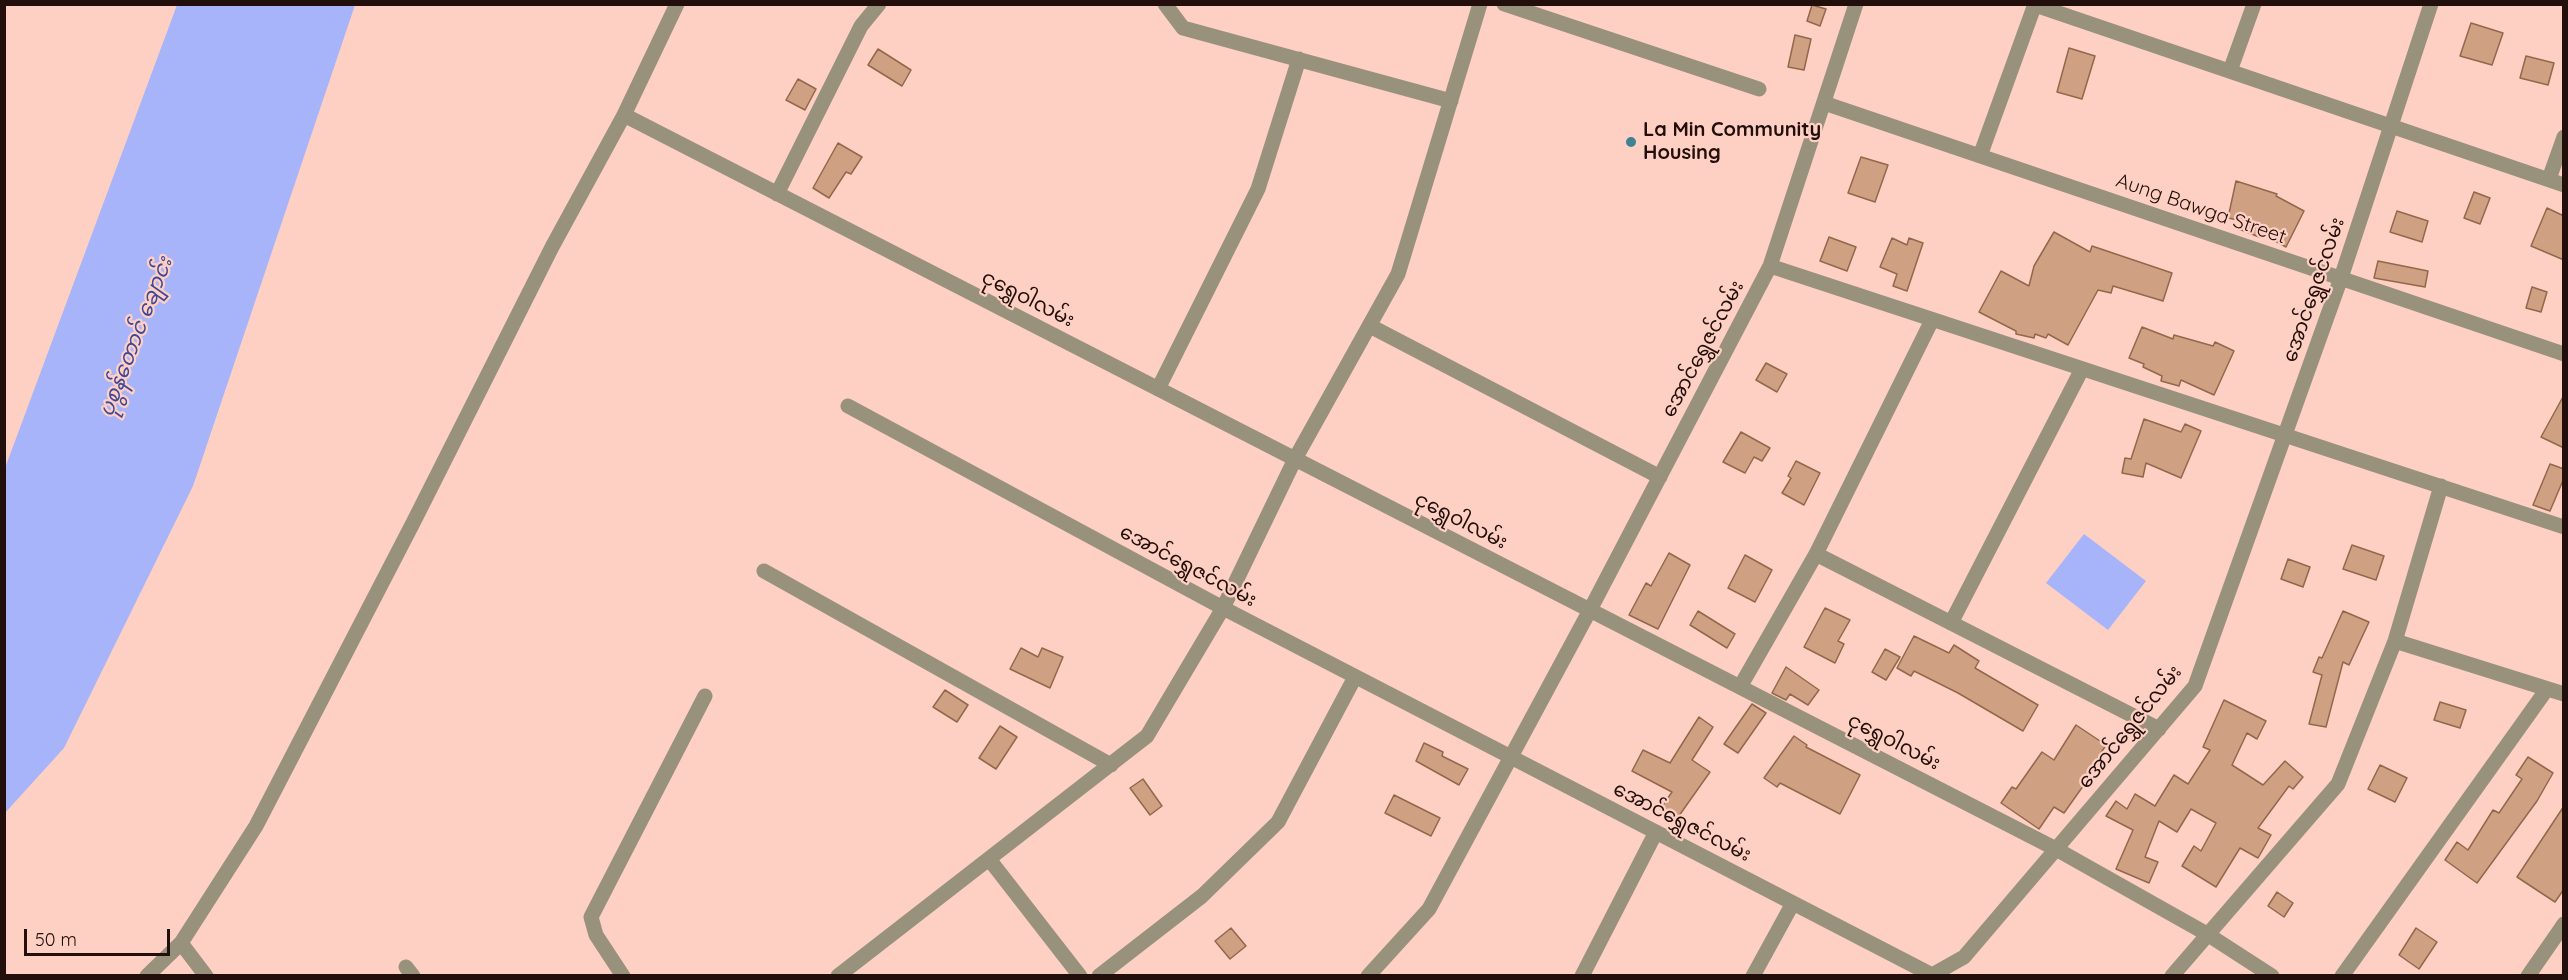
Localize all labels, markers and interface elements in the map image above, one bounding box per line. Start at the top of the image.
place label: La Min Community Housing [1643,118,1821,165]
marker: La Min Community Housing [1624,135,1638,149]
street label: Aung Bawga Street [2113,169,2289,249]
street label: အောင်ရွှေဇင်လမ်း [2278,214,2350,366]
water label: ပုစွန်တောင် ချောင်း [94,254,178,420]
street label: ငုရွှေဝါလမ်း [978,265,1078,333]
street label: အောင်ရွှေဇင်လမ်း [1657,276,1749,422]
street label: ငုရွှေဝါလမ်း [1411,487,1511,555]
street label: အောင်ရွှေဇင်လမ်း [1115,520,1261,612]
street label: အောင်ရွှေဇင်လမ်း [2073,661,2187,793]
street label: ငုရွှေဝါလမ်း [1844,708,1944,776]
street label: အောင်ရွှေဇင်လမ်း [1609,777,1755,867]
scale bar [27,917,172,955]
text: 50 m [35,928,77,951]

